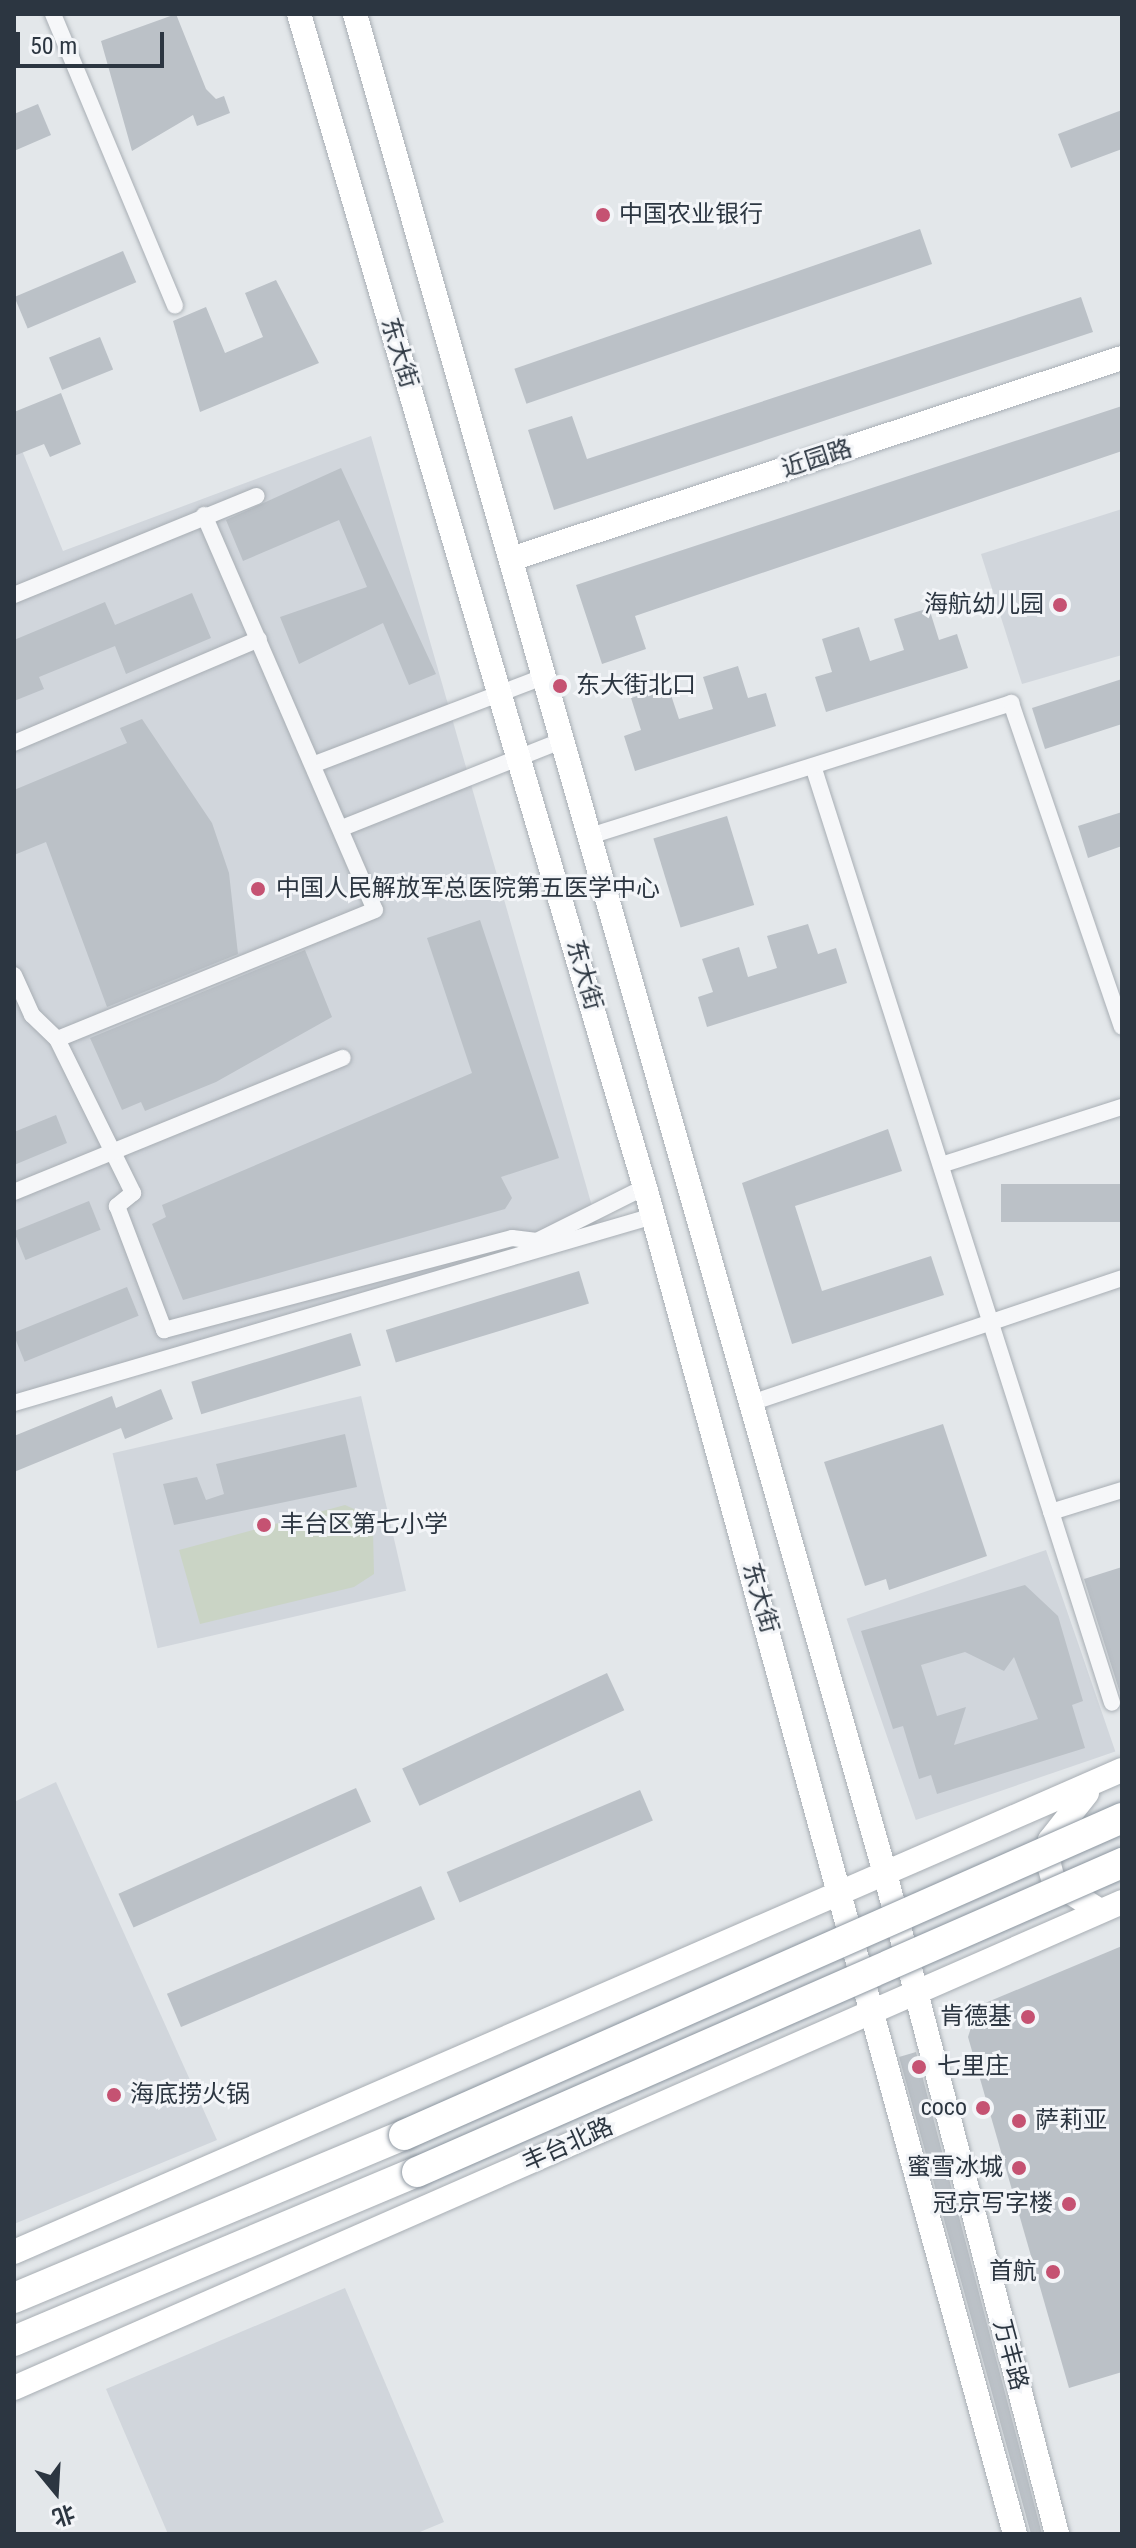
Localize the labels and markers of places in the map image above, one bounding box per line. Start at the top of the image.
place label: 中国农业银行 [619,201,763,229]
marker: 中国农业银行 [594,206,612,224]
place label: 海航幼儿园 [924,591,1044,619]
marker: 海航幼儿园 [1051,596,1069,614]
place label: 东大街北口 [576,672,696,700]
marker: 东大街北口 [551,677,569,695]
place label: 中国人民解放军总医院第五医学中心 [276,875,660,903]
marker: 中国人民解放军总医院第五医学中心 [247,878,269,900]
place label: 丰台区第七小学 [280,1511,448,1539]
marker: 丰台区第七小学 [255,1516,273,1534]
place label: 肯德基 [940,2003,1012,2031]
marker: 肯德基 [1019,2008,1037,2026]
place label: 七里庄 [937,2053,1009,2081]
marker: 七里庄 [908,2056,930,2078]
place label: 海底捞火锅 [130,2081,250,2109]
marker: 海底捞火锅 [105,2086,123,2104]
place label: coco [921,2094,967,2122]
marker: coco [974,2099,992,2117]
place label: 萨莉亚 [1035,2107,1107,2135]
marker: 萨莉亚 [1010,2112,1028,2130]
place label: 蜜雪冰城 [907,2154,1003,2182]
marker: 蜜雪冰城 [1010,2159,1028,2177]
place label: 冠京写字楼 [933,2190,1053,2218]
marker: 冠京写字楼 [1060,2195,1078,2213]
place label: 首航 [989,2258,1037,2286]
marker: 首航 [1044,2263,1062,2281]

